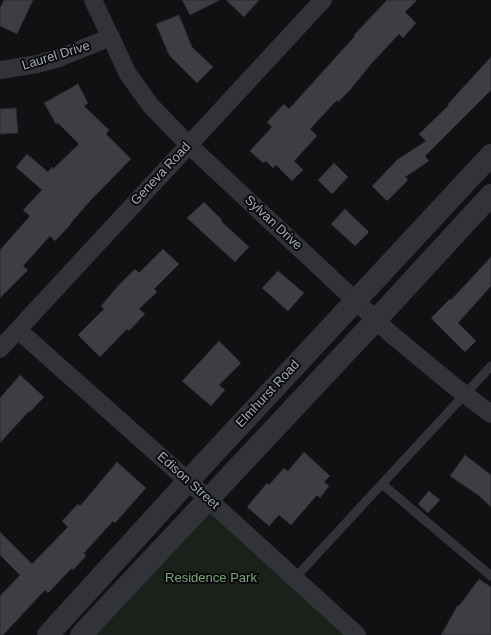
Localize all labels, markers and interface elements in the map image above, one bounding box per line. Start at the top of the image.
street label: Laurel Drive [20,38,92,74]
street label: Geneva Road [128,139,194,209]
street label: Sylvan Drive [241,192,305,254]
street label: Elmhurst Road [233,357,303,431]
street label: Edison Street [154,449,222,513]
park label: Residence Park [165,570,257,586]

